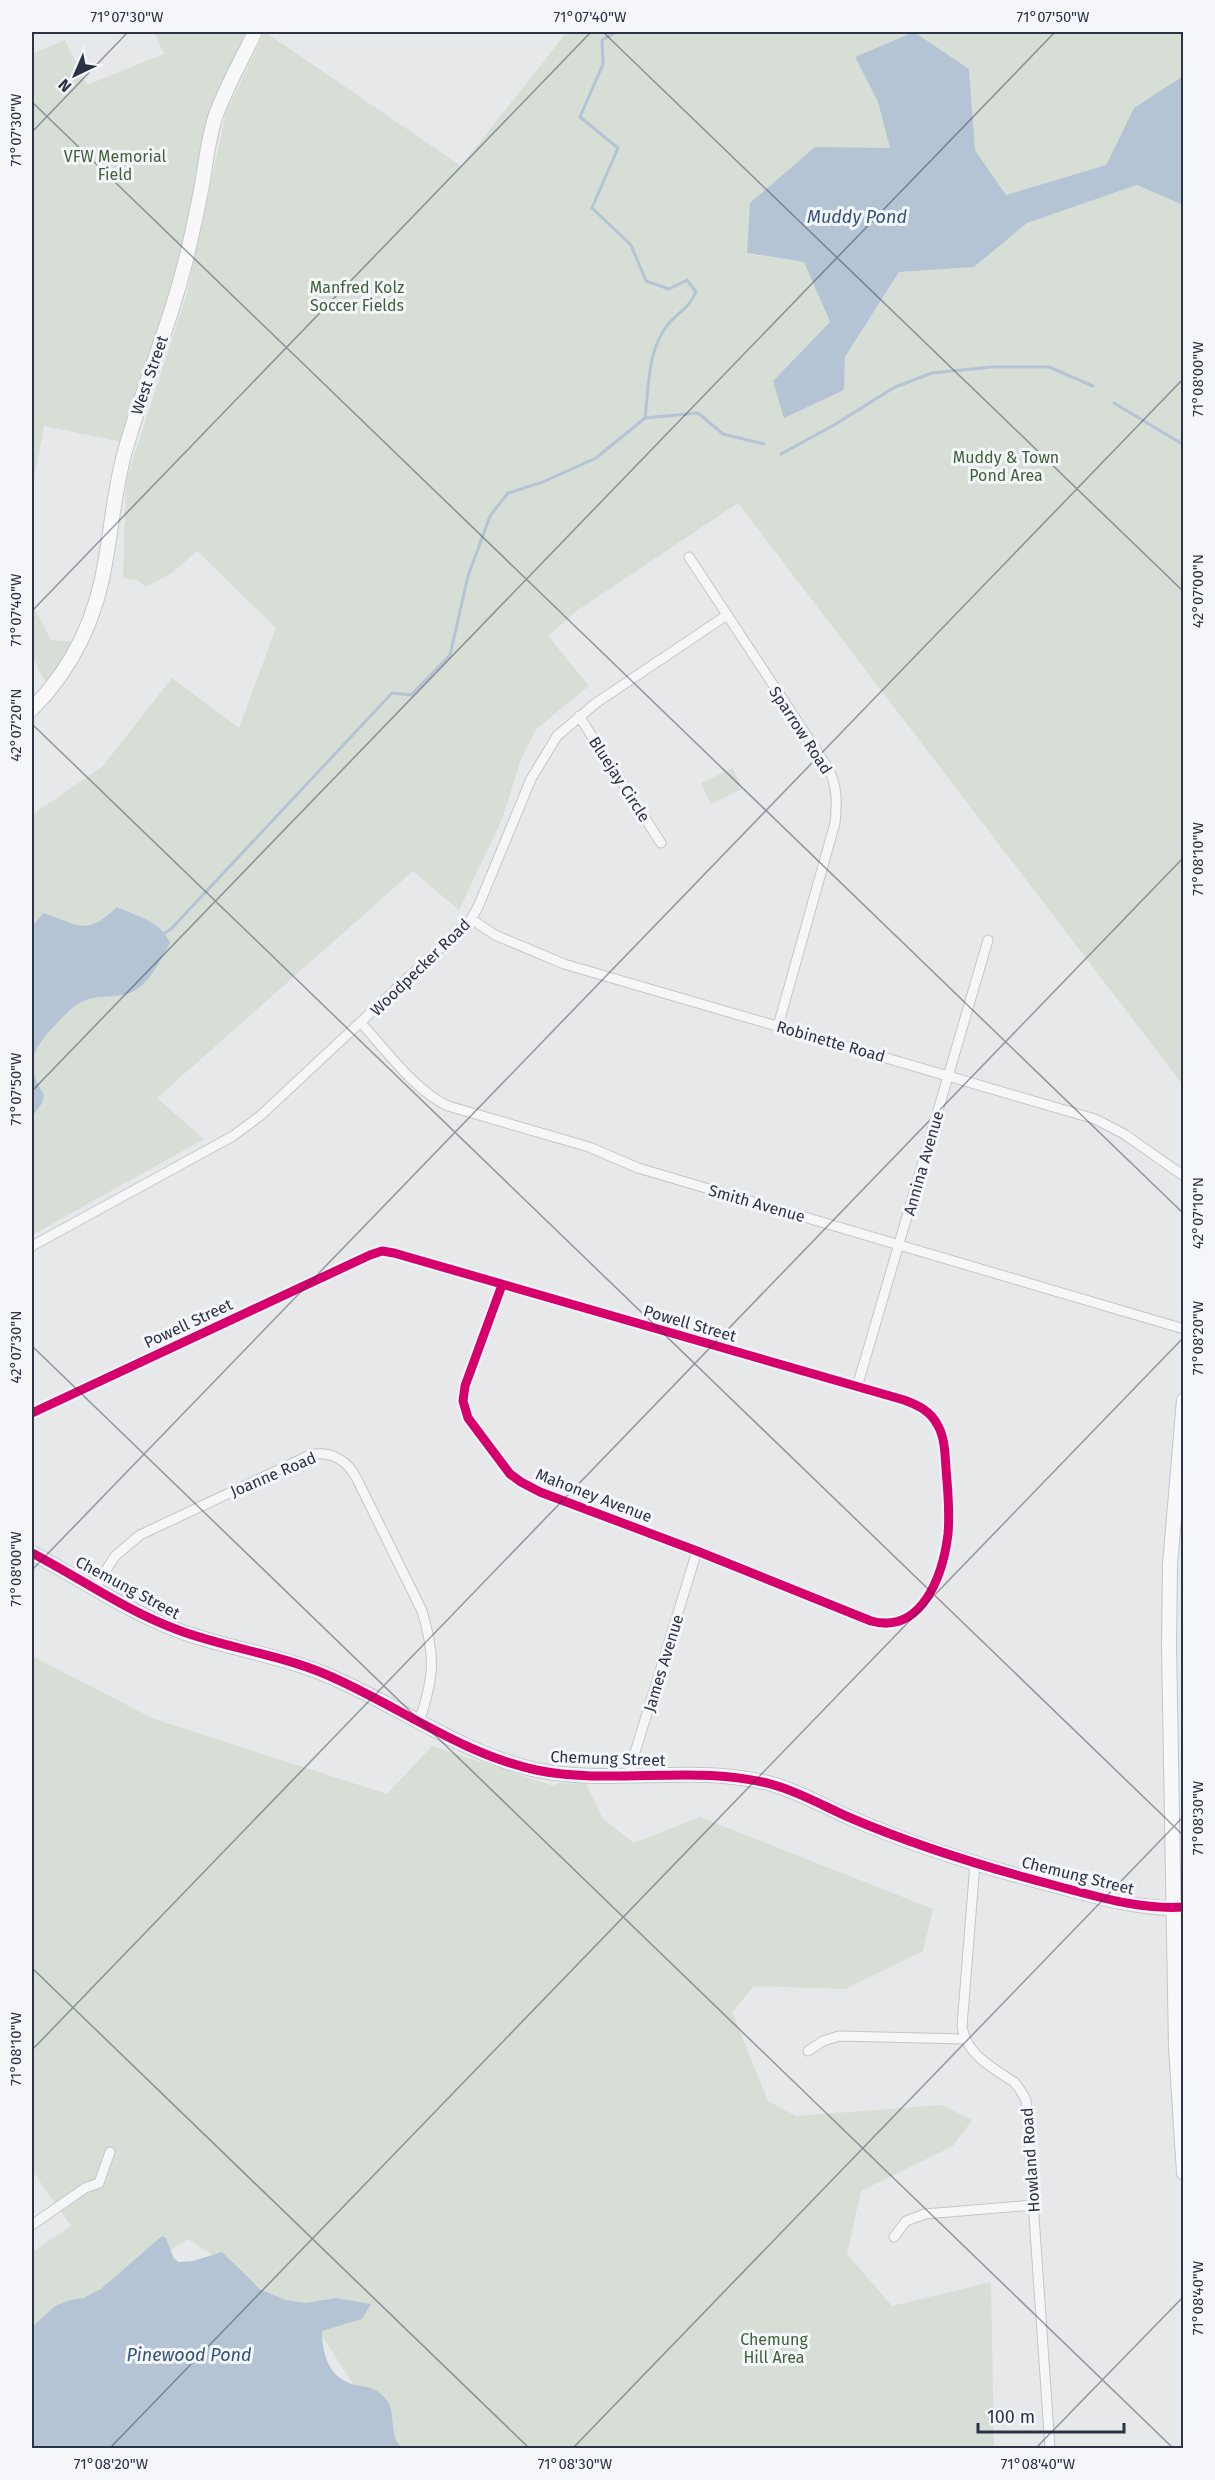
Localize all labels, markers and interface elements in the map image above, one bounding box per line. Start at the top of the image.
text: 71°07'30"W [91,8,164,26]
text: 71°07'40"W [554,8,627,26]
text: 71°07'50"W [1017,8,1090,26]
north arrow [45,45,105,105]
text: N [55,75,75,96]
text: 71°07'30"W [7,93,25,166]
park label: VFW Memorial Field [64,147,166,184]
water label: Muddy Pond [807,206,907,228]
park label: Manfred Kolz Soccer Fields [310,278,404,315]
street label: West Street [127,333,172,417]
text: 71°08'00"W [1189,341,1207,417]
park label: Muddy & Town Pond Area [953,448,1059,485]
text: 42°07'00"N [1189,554,1207,628]
text: 71°07'40"W [7,573,25,646]
street label: Sparrow Road [765,683,836,778]
text: 42°07'20"N [7,689,25,761]
street label: Bluejay Circle [585,733,654,825]
text: 71°08'10"W [1189,822,1207,896]
street label: Woodpecker Road [367,915,474,1020]
street label: Robinette Road [774,1017,887,1066]
text: 71°07'50"W [7,1052,25,1126]
street label: Annina Avenue [899,1109,947,1218]
text: 42°07'10"N [1189,1177,1207,1249]
street label: Smith Avenue [706,1181,807,1226]
street label: Powell Street [141,1295,236,1352]
text: 71°08'20"W [1189,1300,1207,1375]
street label: Powell Street [641,1301,739,1346]
text: 42°07'30"N [7,1310,25,1384]
street label: Joanne Road [227,1448,319,1501]
street label: Mahoney Avenue [533,1465,655,1526]
text: 71°08'00"W [7,1531,25,1607]
street label: Chemung Street [72,1552,183,1623]
street label: James Avenue [640,1612,687,1714]
street label: Chemung Street [550,1747,666,1770]
text: 71°08'30"W [1189,1780,1207,1855]
street label: Chemung Street [1020,1852,1136,1899]
text: 71°08'10"W [7,2012,25,2086]
street label: Howland Road [1017,2107,1044,2213]
text: 71°08'40"W [1189,2260,1207,2335]
park label: Chemung Hill Area [740,2330,808,2367]
water label: Pinewood Pond [126,2344,252,2366]
scale bar [978,2396,1124,2434]
text: 100 m [987,2406,1035,2428]
text: 71°08'20"W [74,2455,149,2473]
text: 71°08'30"W [538,2455,613,2473]
text: 71°08'40"W [1001,2455,1076,2473]

